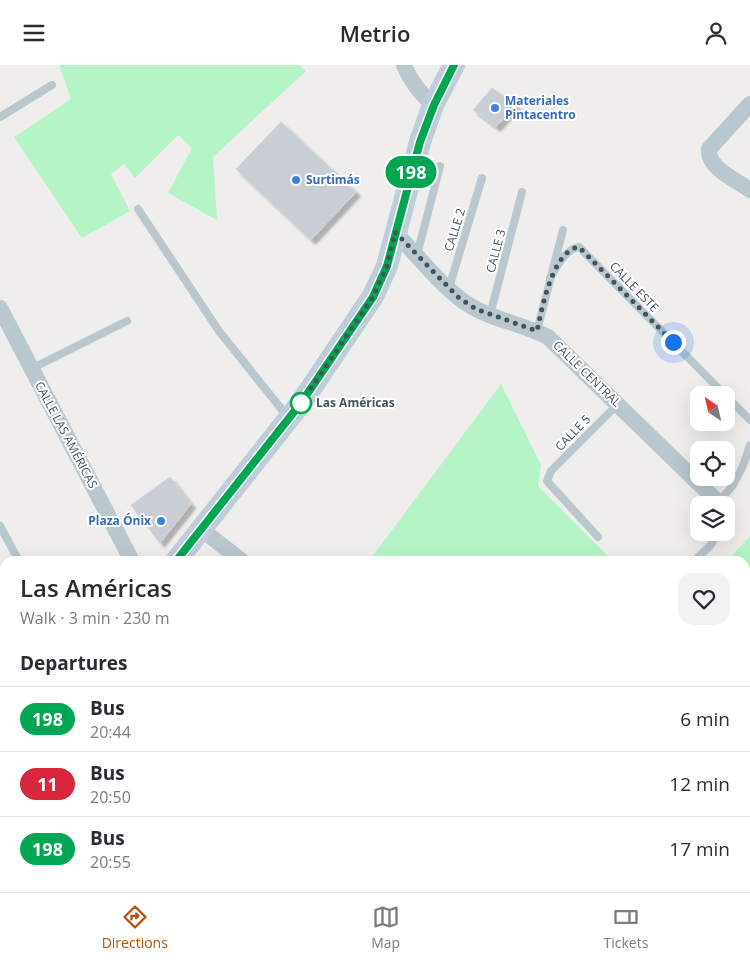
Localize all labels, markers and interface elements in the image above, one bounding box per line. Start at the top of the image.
text: Metrio [340,18,410,48]
icon: menu [20,19,48,47]
icon: person [702,19,730,47]
place label: Materiales Pintacentro [505,92,576,123]
marker: Materiales Pintacentro [489,102,501,114]
line badge: 198 [382,156,440,188]
text: 198 [396,160,426,184]
place label: Surtimás [306,171,360,188]
marker: Surtimás [290,174,302,186]
street label: CALLE 2 [440,206,469,254]
street label: CALLE 3 [482,227,509,274]
street label: CALLE ESTE [606,258,663,316]
your location [661,330,686,355]
street label: CALLE CENTRAL [550,337,625,411]
street label: CALLE LAS AMÉRICAS [31,378,102,491]
north arrow [690,386,735,431]
map controls [690,386,735,541]
marker: Las Américas [290,392,312,414]
place label: Las Américas [316,394,395,411]
street label: CALLE 5 [551,411,594,455]
button: locate [690,441,735,486]
button: layers [690,496,735,541]
place label: Plaza Ónix [88,512,151,529]
marker: Plaza Ónix [155,515,167,527]
text: Las Américas [20,571,172,604]
button: heart [678,573,730,625]
text: Walk · 3 min · 230 m [20,607,170,629]
text: Departures [20,650,127,676]
text: Bus [90,695,125,721]
text: 6 min [680,706,730,732]
text: 198 [32,707,63,731]
text: 20:44 [90,721,131,743]
text: Bus [90,760,125,786]
text: 12 min [669,771,730,797]
text: 11 [37,772,58,796]
text: 20:50 [90,786,131,808]
text: Bus [90,825,125,851]
text: 17 min [669,836,730,862]
text: 198 [32,837,63,861]
text: 20:55 [90,851,131,873]
tab: Directions [102,903,168,952]
tab: Map [371,903,400,952]
tab: Tickets [603,903,648,952]

